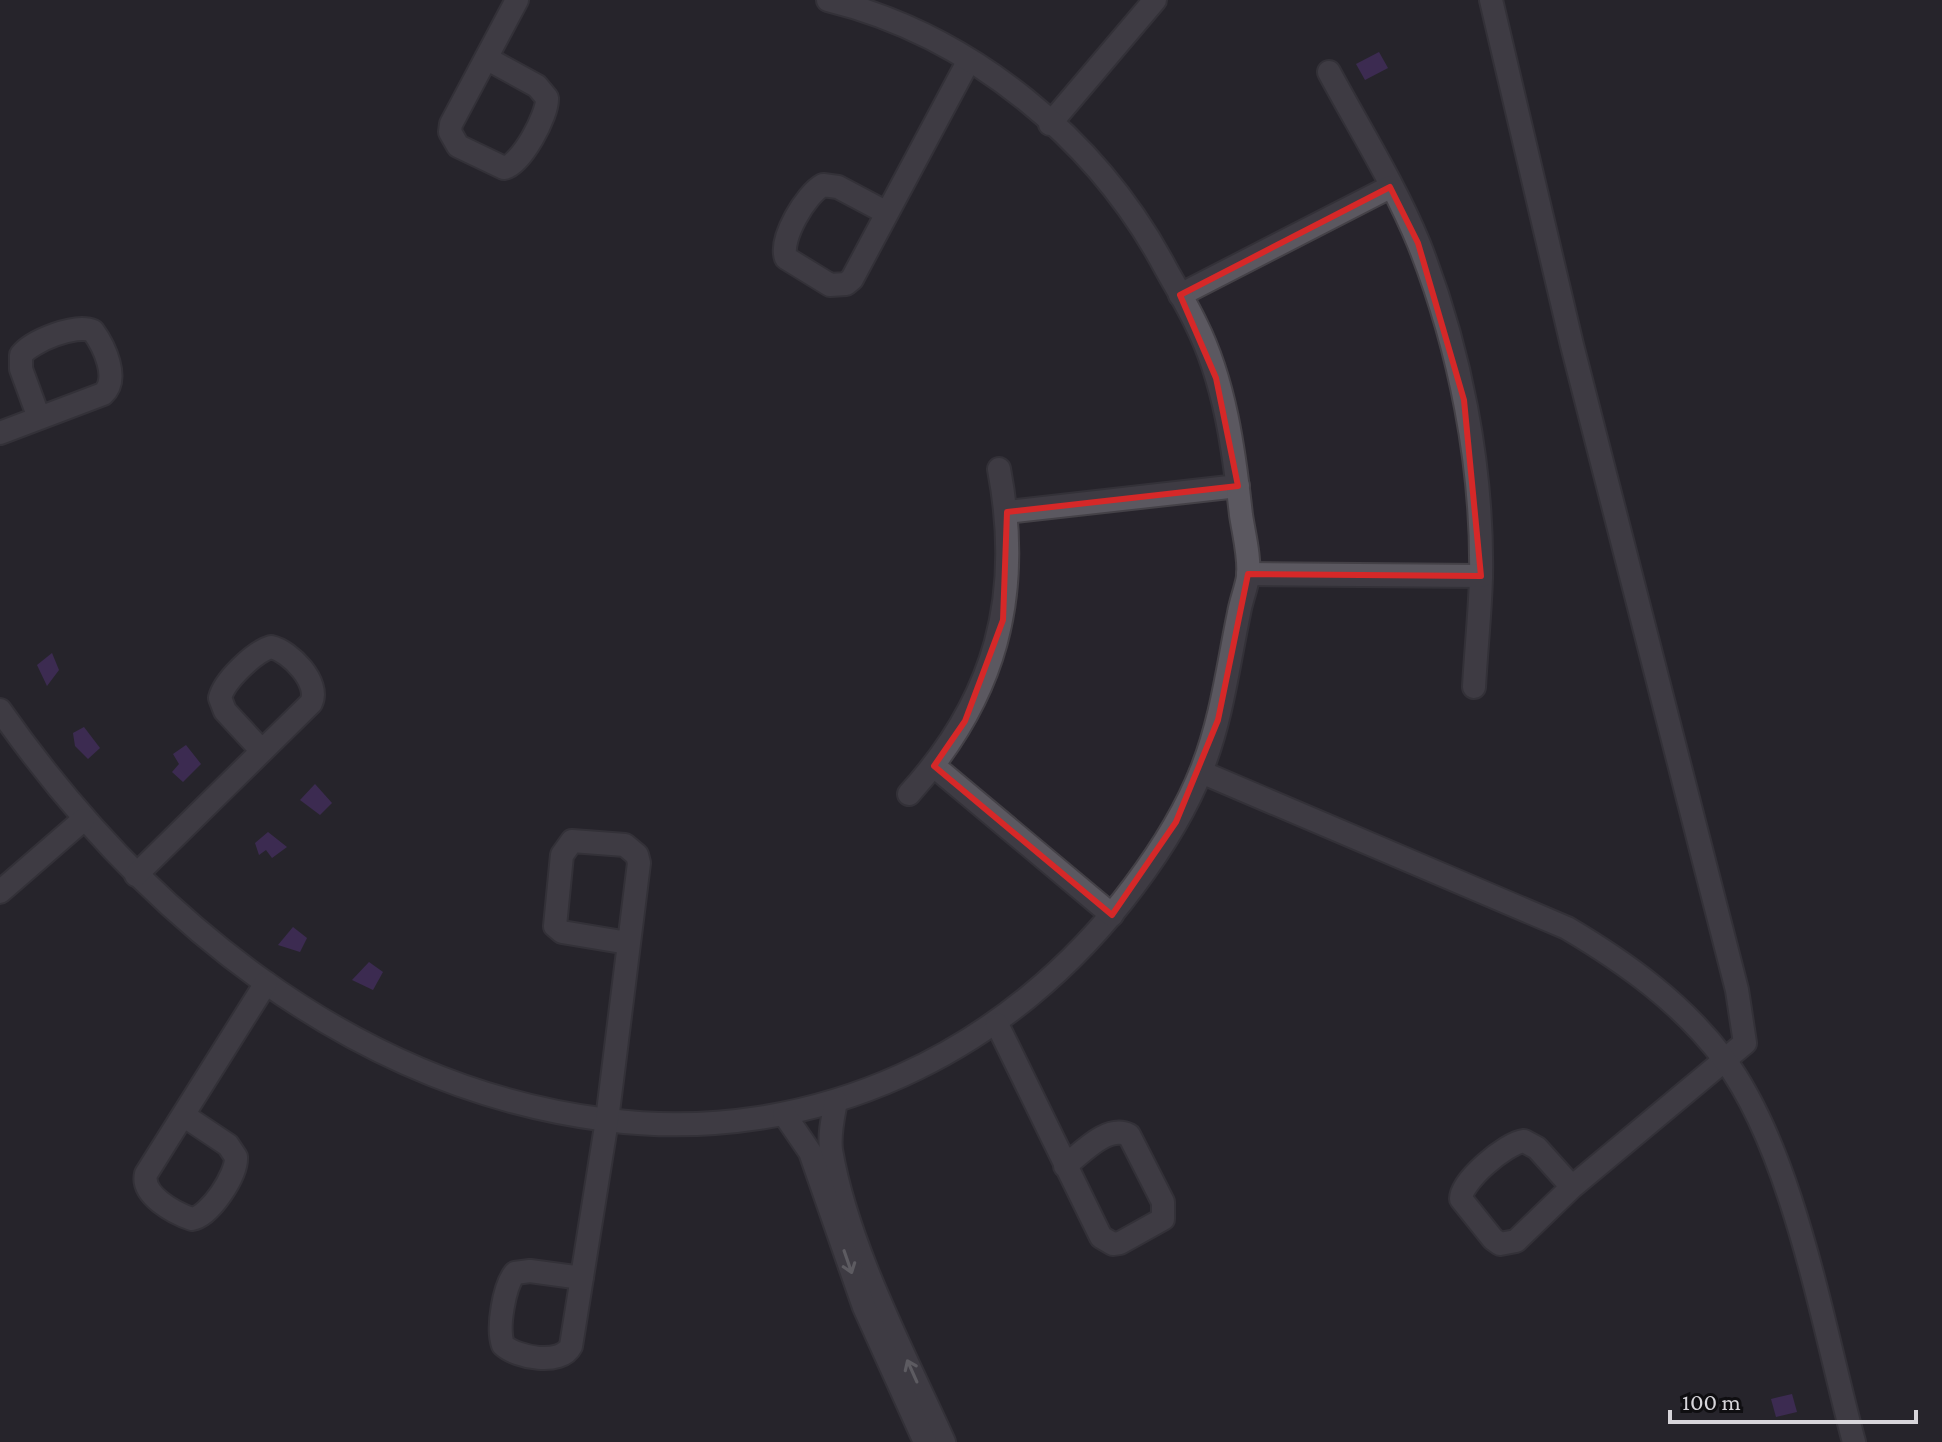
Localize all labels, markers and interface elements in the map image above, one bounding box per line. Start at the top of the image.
one-way arrow [841,1249,856,1274]
one-way arrow [904,1359,919,1384]
scale bar [1670,1374,1916,1424]
text: 100 m [1682,1388,1741,1415]

